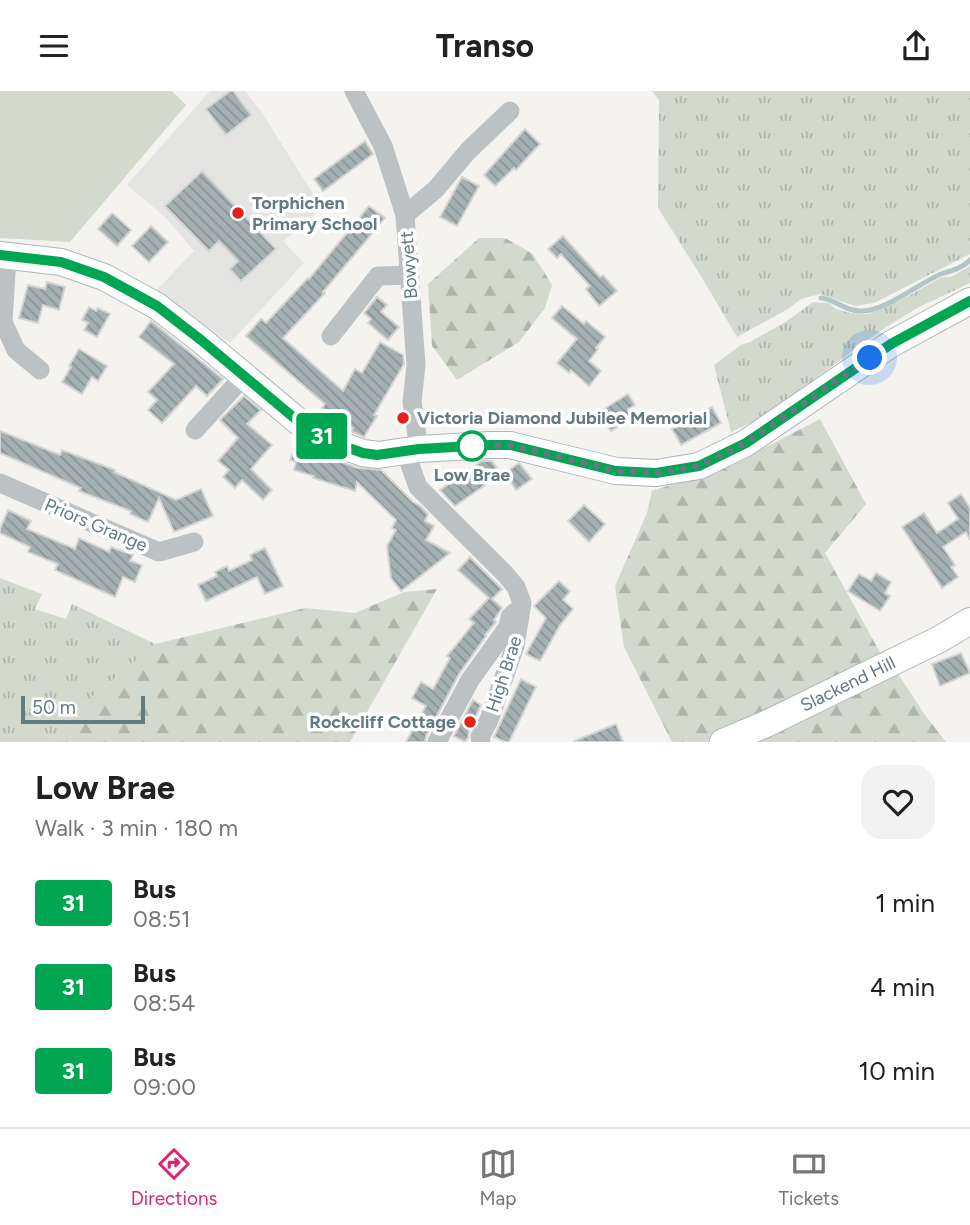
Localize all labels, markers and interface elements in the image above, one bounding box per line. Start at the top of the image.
icon: menu [35,27,73,65]
text: Transo [436,27,534,65]
icon: share [897,27,935,65]
place label: Torphichen Primary School [252,192,377,235]
marker: Torphichen Primary School [230,205,246,221]
street label: Bowyett [396,230,422,300]
your location [852,340,887,375]
place label: Victoria Diamond Jubilee Memorial [417,407,707,429]
marker: Victoria Diamond Jubilee Memorial [395,410,411,426]
line badge: 31 [290,413,354,459]
text: 31 [310,421,334,450]
marker: Low Brae [457,431,487,461]
place label: Low Brae [434,464,510,486]
street label: Priors Grange [41,494,151,557]
street label: High Brae [481,633,527,715]
street label: Slackend Hill [797,652,899,716]
scale bar [21,693,145,725]
text: 50 m [32,696,76,719]
place label: Rockcliff Cottage [309,711,456,733]
marker: Rockcliff Cottage [462,714,478,730]
button: heart [861,765,935,839]
text: Low Brae [35,768,175,807]
text: Walk · 3 min · 180 m [35,814,238,842]
text: Bus [133,873,176,905]
text: 1 min [875,887,935,919]
text: 31 [62,888,85,917]
text: 08:51 [133,905,190,933]
text: Bus [133,957,176,989]
text: 4 min [870,971,935,1003]
text: 31 [62,972,85,1001]
text: 08:54 [133,989,195,1017]
text: Bus [133,1041,176,1073]
text: 10 min [859,1055,935,1087]
text: 31 [62,1056,85,1085]
text: 09:00 [133,1073,196,1101]
tab: Directions [131,1145,217,1210]
tab: Map [479,1145,517,1210]
tab: Tickets [779,1145,839,1210]

